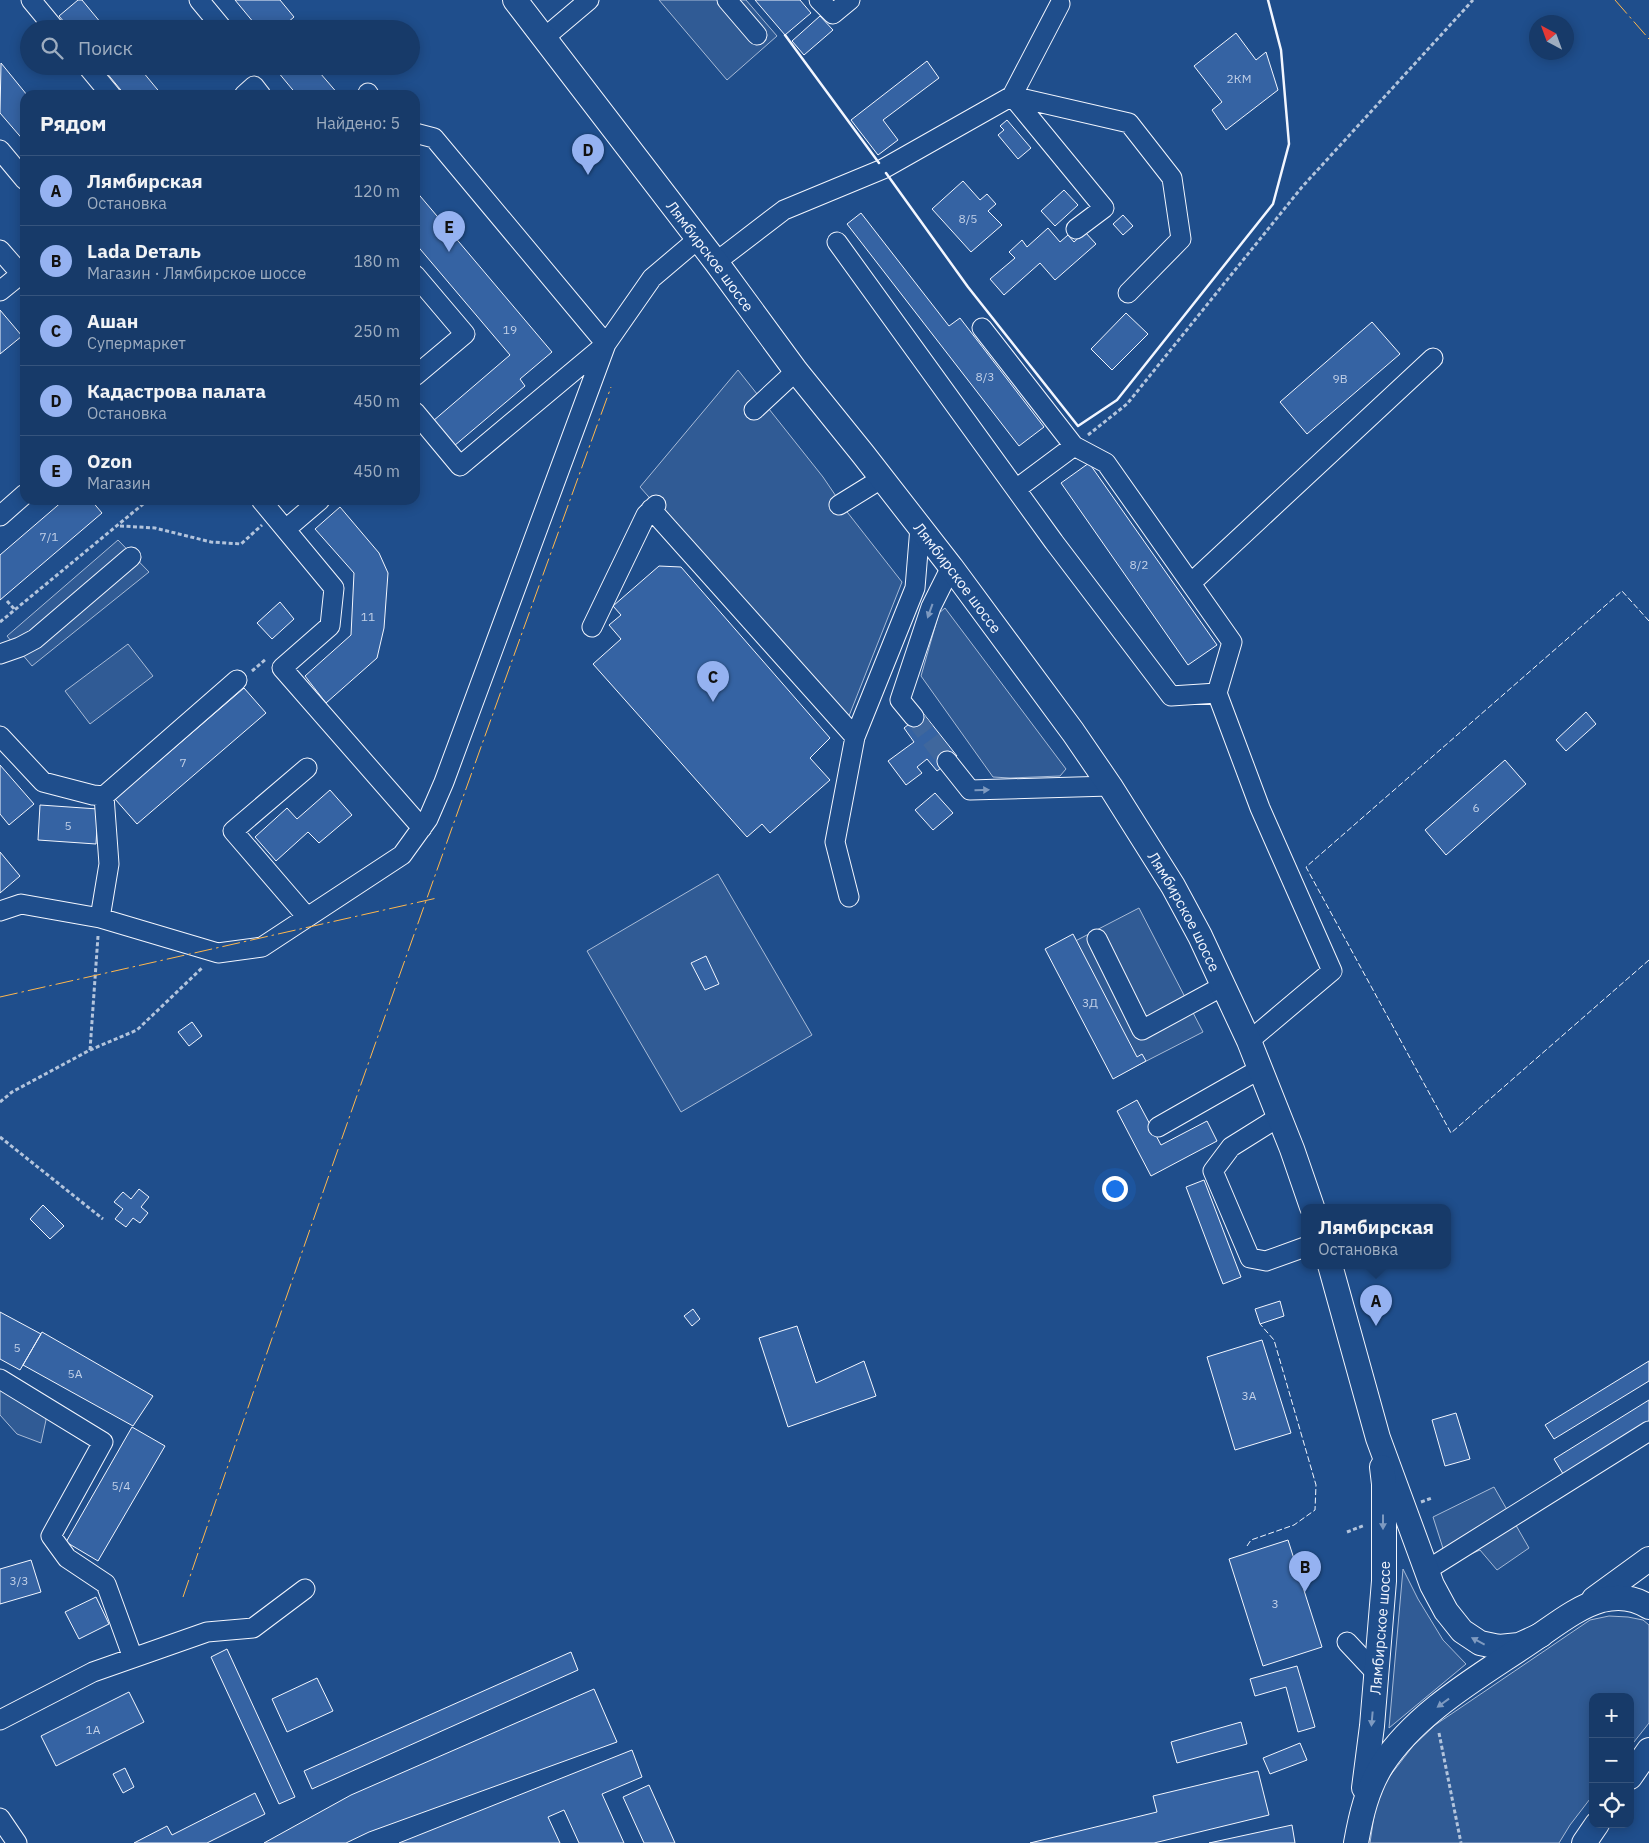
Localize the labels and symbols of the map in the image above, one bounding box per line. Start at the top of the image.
north arrow [1529,15,1574,60]
house number: 2КМ [1227,71,1251,86]
pin: D [572,134,604,175]
street label: Лямбирское шоссе [663,197,758,315]
pin: E [433,211,465,252]
house number: 8/5 [959,211,978,226]
house number: 19 [503,322,517,337]
house number: 8/3 [976,369,995,384]
house number: 9В [1332,371,1348,386]
street label: Лямбирское шоссе [910,518,1006,637]
house number: 7/1 [40,529,59,544]
house number: 8/2 [1130,557,1149,572]
one-way arrow [926,604,934,619]
house number: 11 [361,609,375,624]
pin: C [697,661,729,702]
house number: 7 [179,755,187,770]
one-way arrow [974,786,990,794]
house number: 6 [1472,800,1480,815]
house number: 5 [64,818,72,833]
street label: Лямбирское шоссе [1144,848,1225,974]
house number: 3Д [1082,995,1098,1010]
your location [1102,1176,1128,1202]
pin: A [1360,1285,1392,1326]
house number: 5 [13,1340,21,1355]
house number: 5А [68,1366,83,1381]
house number: 3А [1242,1388,1257,1403]
house number: 5/4 [112,1478,131,1493]
one-way arrow [1379,1514,1387,1530]
pin: B [1289,1551,1321,1592]
street label: Лямбирское шоссе [1365,1561,1394,1695]
house number: 3/3 [10,1573,29,1588]
house number: 3 [1271,1596,1279,1611]
one-way arrow [1470,1637,1485,1645]
one-way arrow [1436,1698,1450,1708]
one-way arrow [1368,1711,1376,1727]
house number: 1А [86,1722,101,1737]

